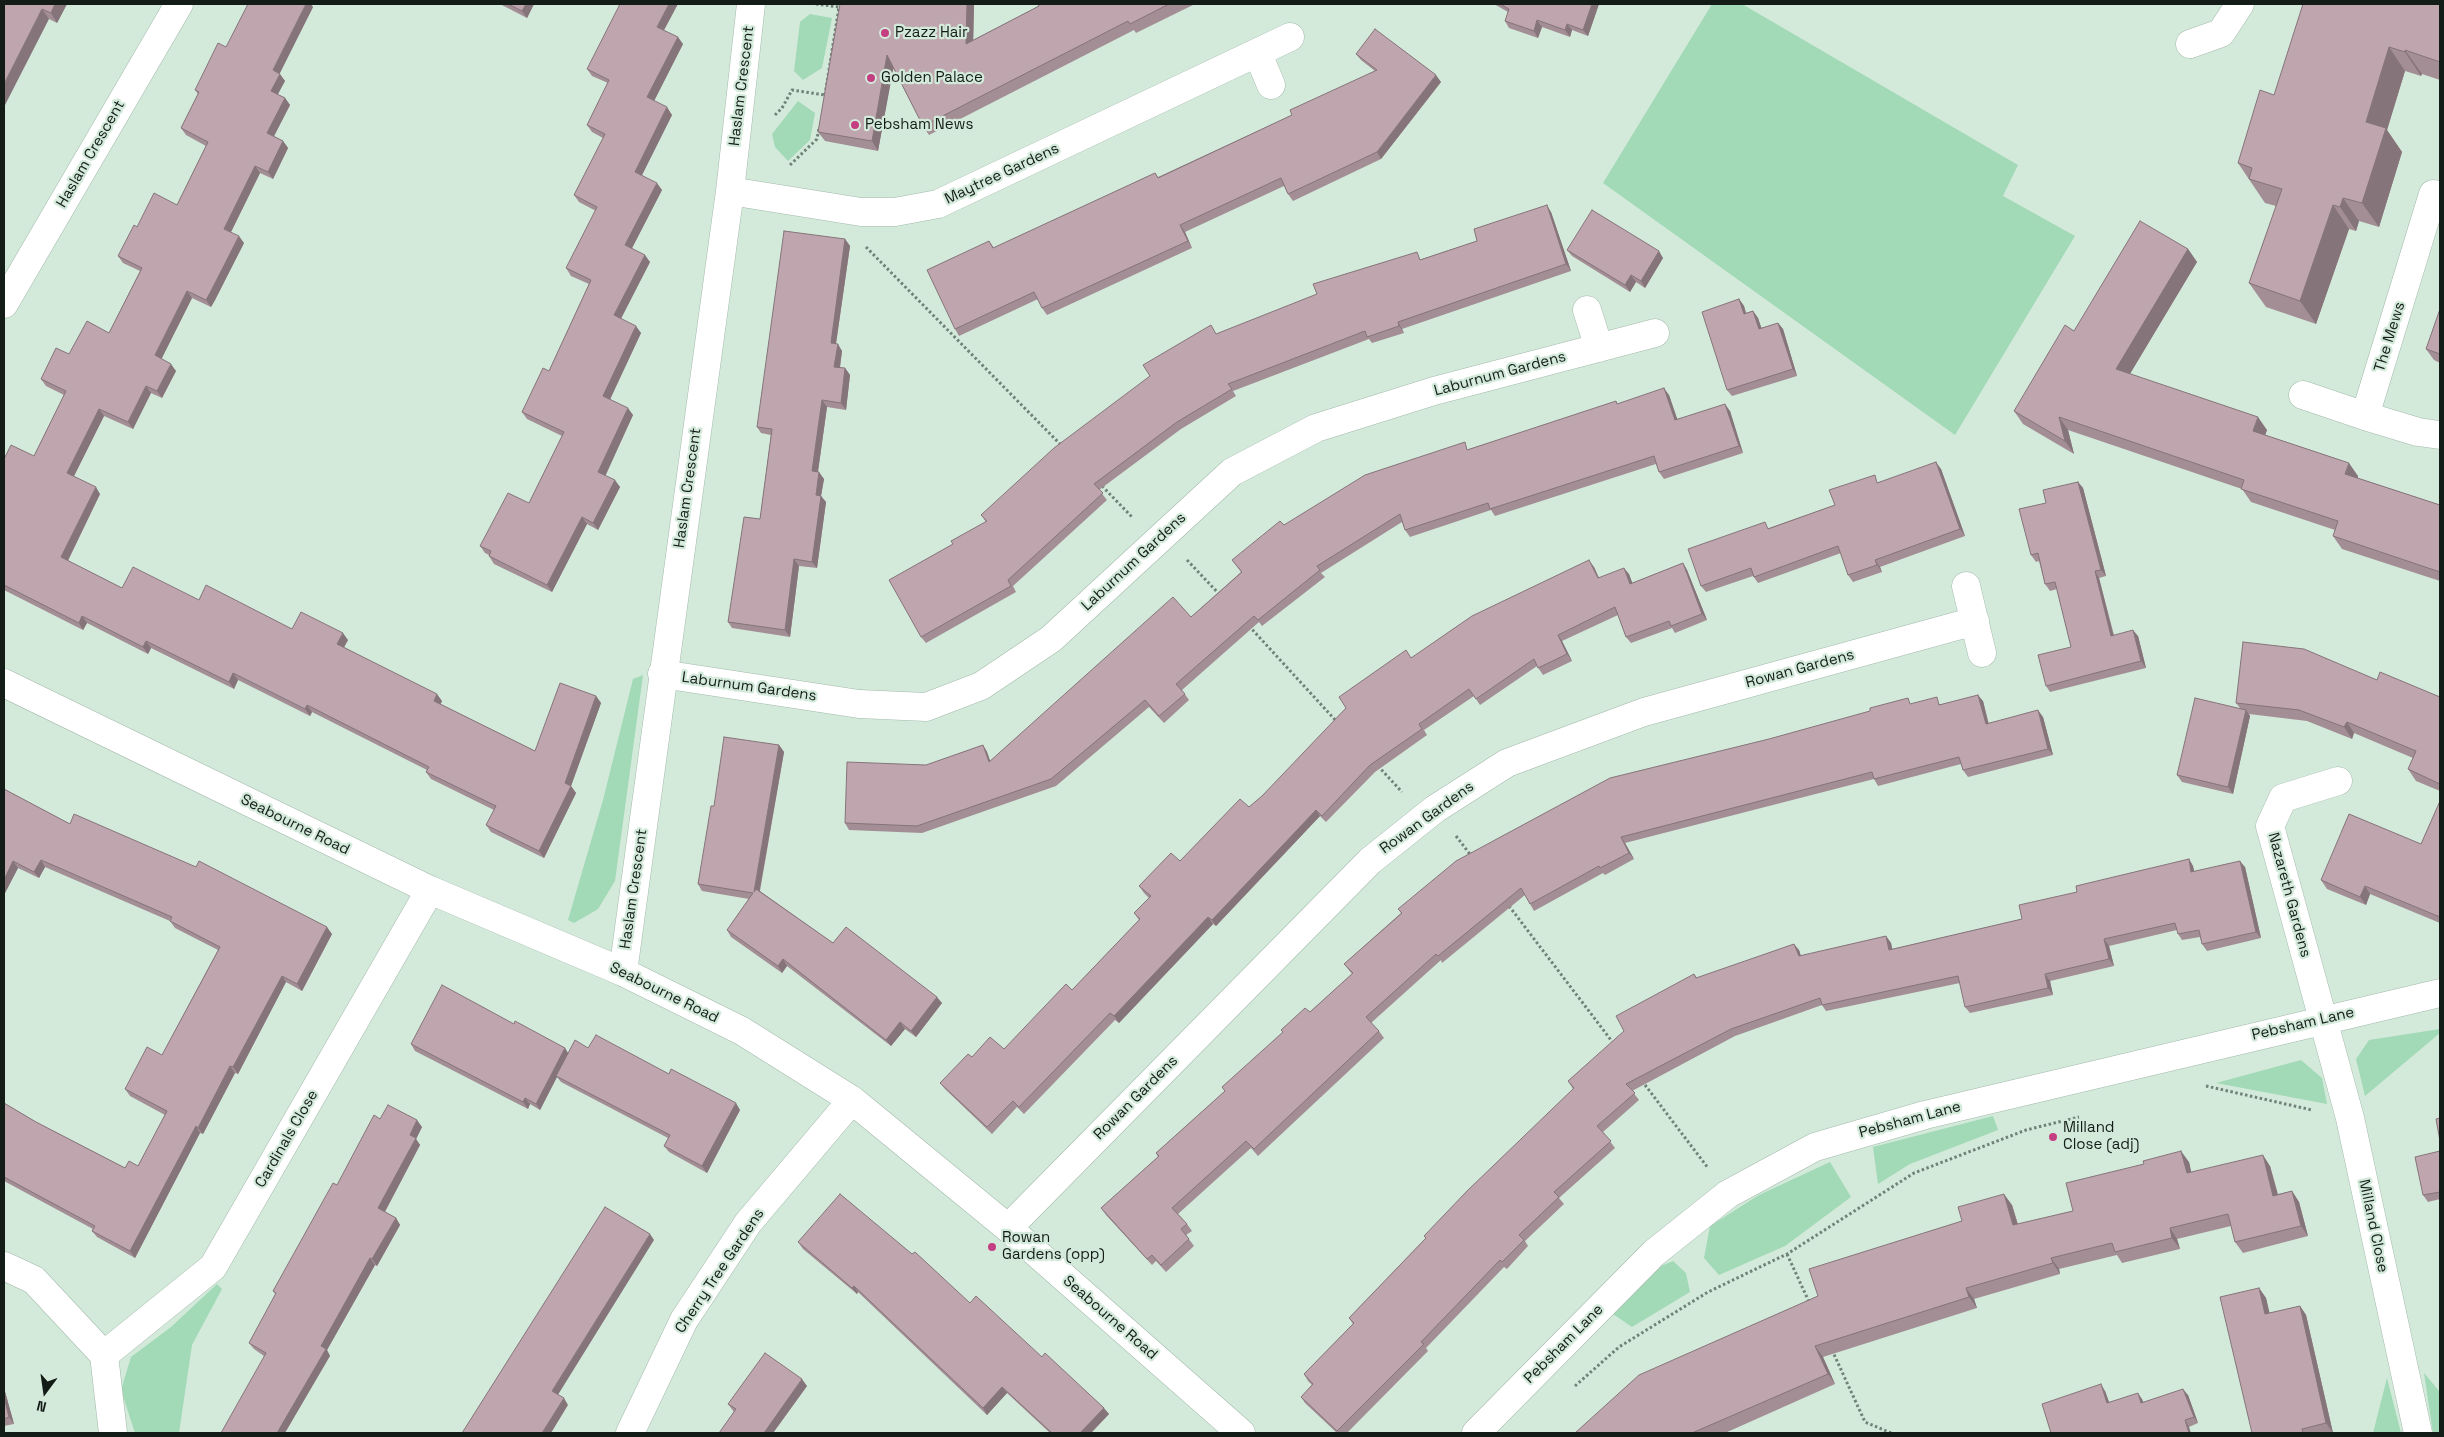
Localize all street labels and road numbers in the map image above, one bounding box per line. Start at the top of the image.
street label: Haslam Crescent [726,25,758,147]
street label: Haslam Crescent [53,97,129,211]
street label: Maytree Gardens [942,140,1062,208]
street label: The Mews [2371,300,2409,374]
street label: Laburnum Gardens [1432,348,1568,400]
street label: Haslam Crescent [671,427,705,549]
street label: Laburnum Gardens [1078,509,1190,615]
street label: Rowan Gardens [1744,646,1856,692]
street label: Laburnum Gardens [680,669,818,705]
street label: Rowan Gardens [1377,778,1477,858]
street label: Seabourne Road [237,791,353,859]
street label: Haslam Crescent [617,828,651,950]
street label: Nazareth Gardens [2264,831,2314,959]
street label: Seabourne Road [606,959,722,1027]
street label: Pebsham Lane [2250,1003,2356,1045]
street label: Rowan Gardens [1090,1052,1182,1144]
street label: Cardinals Close [252,1087,322,1191]
street label: Pebsham Lane [1857,1098,1963,1142]
street label: Milland Close [2354,1178,2392,1274]
street label: Cherry Tree Gardens [672,1205,768,1337]
street label: Seabourne Road [1059,1272,1161,1364]
street label: Pebsham Lane [1521,1301,1607,1387]

